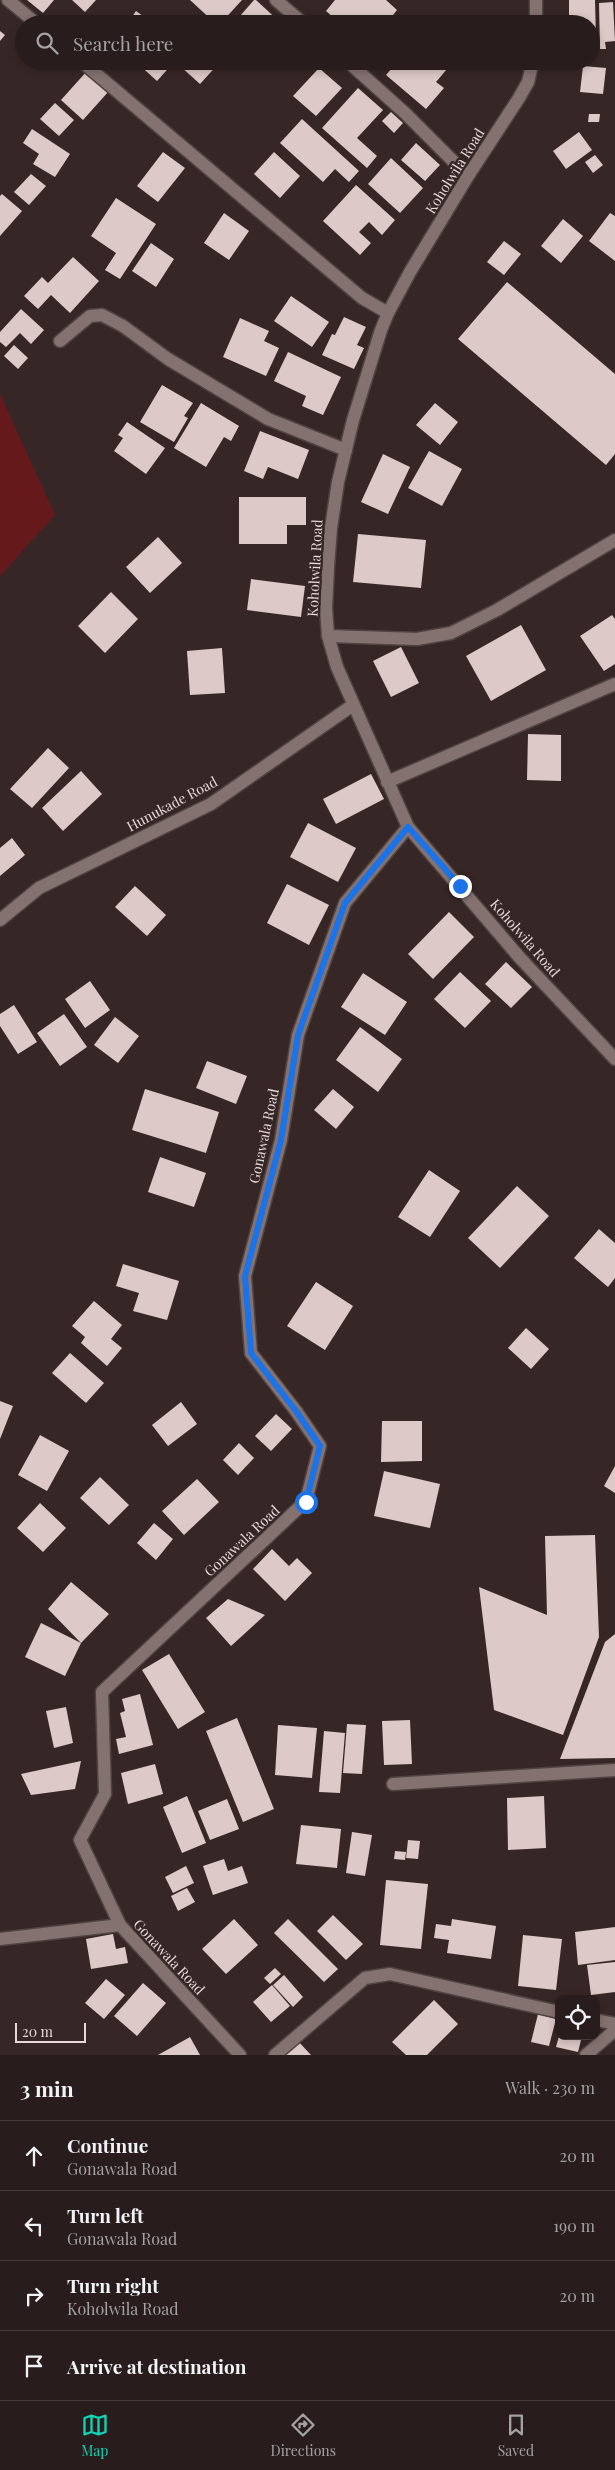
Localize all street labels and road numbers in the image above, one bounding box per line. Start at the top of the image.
street label: Koholwila Road [421,124,488,217]
street label: Koholwila Road [302,519,327,617]
street label: Hunukade Road [123,772,220,835]
street label: Koholwila Road [486,895,565,981]
street label: Gonawala Road [244,1087,283,1185]
street label: Gonawala Road [200,1501,283,1581]
street label: Gonawala Road [129,1915,209,1998]

